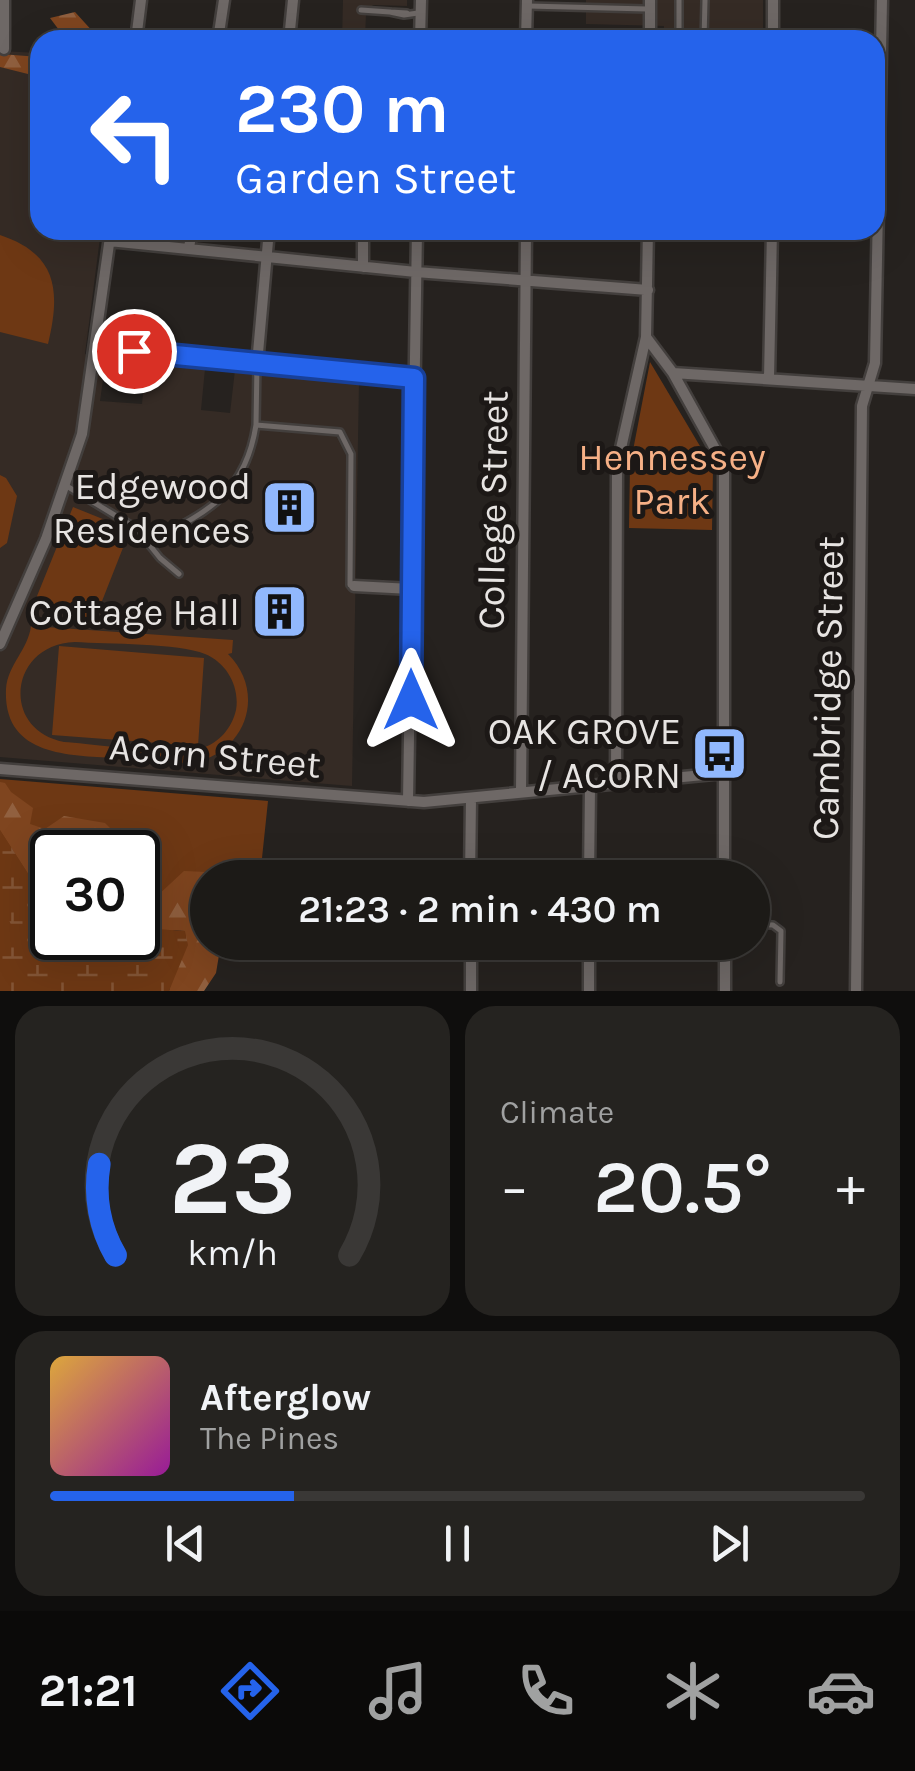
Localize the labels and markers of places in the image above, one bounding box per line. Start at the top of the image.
pin [92,309,177,394]
place label: Edgewood Residences [53,464,251,553]
building icon: Edgewood Residences [260,478,320,538]
building icon: Cottage Hall [249,582,309,642]
place label: Cottage Hall [29,590,240,635]
place label: OAK GROVE / ACORN [488,709,681,798]
bus stop icon: OAK GROVE / ACORN [690,723,750,783]

